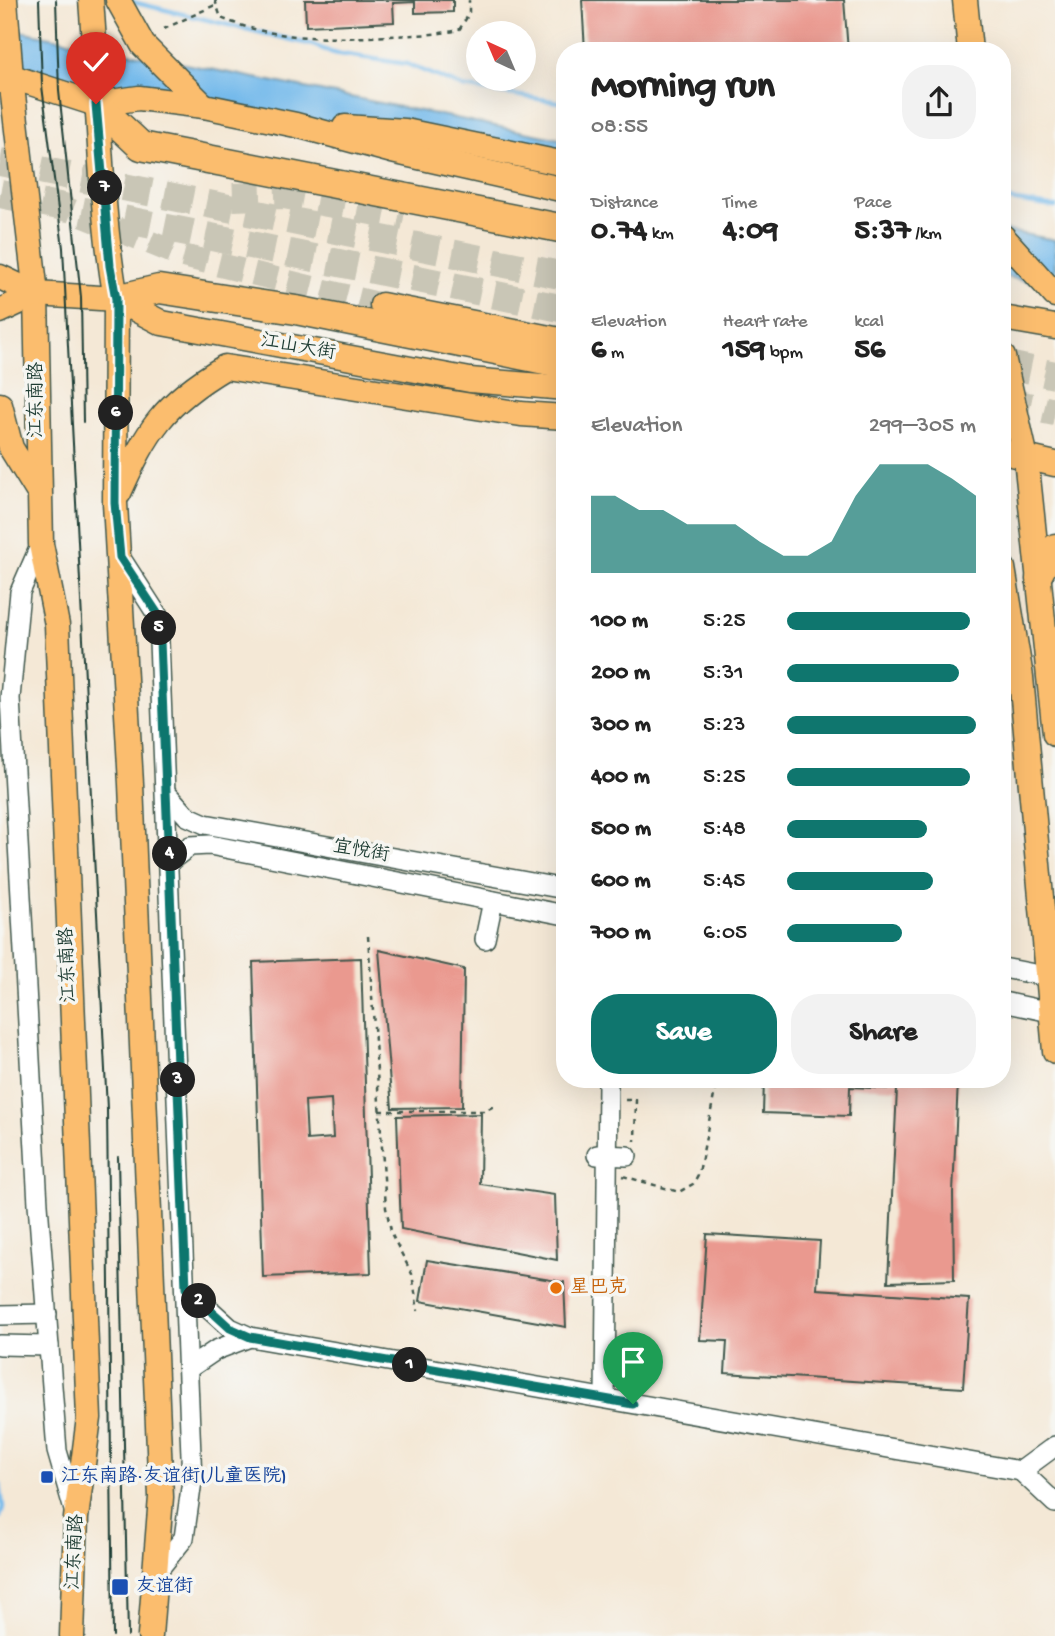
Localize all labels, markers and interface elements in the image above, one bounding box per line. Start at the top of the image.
north arrow [466,21,536,91]
map controls [466,21,536,91]
pin [66,32,126,104]
icon: check [77,43,115,81]
button: share [902,65,976,139]
text: Morning run [591,66,775,110]
text: 08:55 [591,114,648,141]
pin: 7 [88,170,122,206]
text: 7 [100,176,109,199]
text: Distance [591,192,658,215]
text: Time [723,192,757,215]
text: Pace [854,192,892,215]
text: 0.74 [591,215,647,250]
text: 4:09 [723,215,778,250]
text: 5:37 [854,215,911,250]
text: km [647,223,674,246]
text: /km [911,223,942,246]
text: Elevation [591,311,667,334]
text: Heart rate [723,311,808,334]
text: kcal [854,311,884,334]
street label: 江山大街 [259,329,338,366]
text: 6 [591,334,606,369]
text: 159 [723,334,766,369]
text: 56 [854,334,885,369]
text: m [606,342,624,365]
text: bpm [766,342,803,365]
street label: 江东南路 [25,362,49,438]
pin: 6 [99,396,134,430]
text: 6 [111,401,120,424]
text: Elevation [591,413,682,440]
text: 299–305 m [869,413,976,440]
text: 100 m [591,608,648,635]
text: 5:25 [703,608,746,635]
pin: 5 [142,610,176,646]
text: 5 [154,616,164,639]
text: 200 m [591,660,650,687]
text: 5:31 [703,660,744,687]
text: 300 m [591,712,651,739]
text: 5:23 [703,712,746,739]
text: 400 m [591,764,650,791]
text: 5:25 [703,764,746,791]
text: 500 m [591,816,651,843]
text: 5:48 [703,816,746,843]
street label: 宜悦街 [331,835,391,868]
pin: 4 [152,836,188,872]
text: 4 [165,842,174,865]
text: 600 m [591,868,651,895]
text: 5:45 [703,868,745,895]
text: 700 m [591,920,651,947]
text: 6:05 [703,920,747,947]
street label: 江东南路 [55,927,82,1003]
button: Save [591,994,777,1074]
button: Share [791,994,976,1074]
pin: 3 [160,1062,196,1098]
text: 3 [173,1068,182,1091]
place label: 星巴克 [570,1276,627,1300]
marker: 星巴克 [548,1280,564,1296]
pin: 2 [182,1284,216,1318]
text: 2 [194,1289,203,1312]
pin [603,1332,663,1404]
icon: arrive [614,1343,652,1381]
pin: 1 [392,1348,428,1382]
text: 1 [406,1353,413,1376]
place label: 江东南路·友谊街(儿童医院) [61,1465,287,1489]
marker: 江东南路·友谊街(儿童医院) [39,1469,55,1485]
street label: 江东南路 [62,1513,89,1591]
place label: 友谊街 [136,1575,193,1599]
marker: 友谊街 [110,1577,130,1597]

